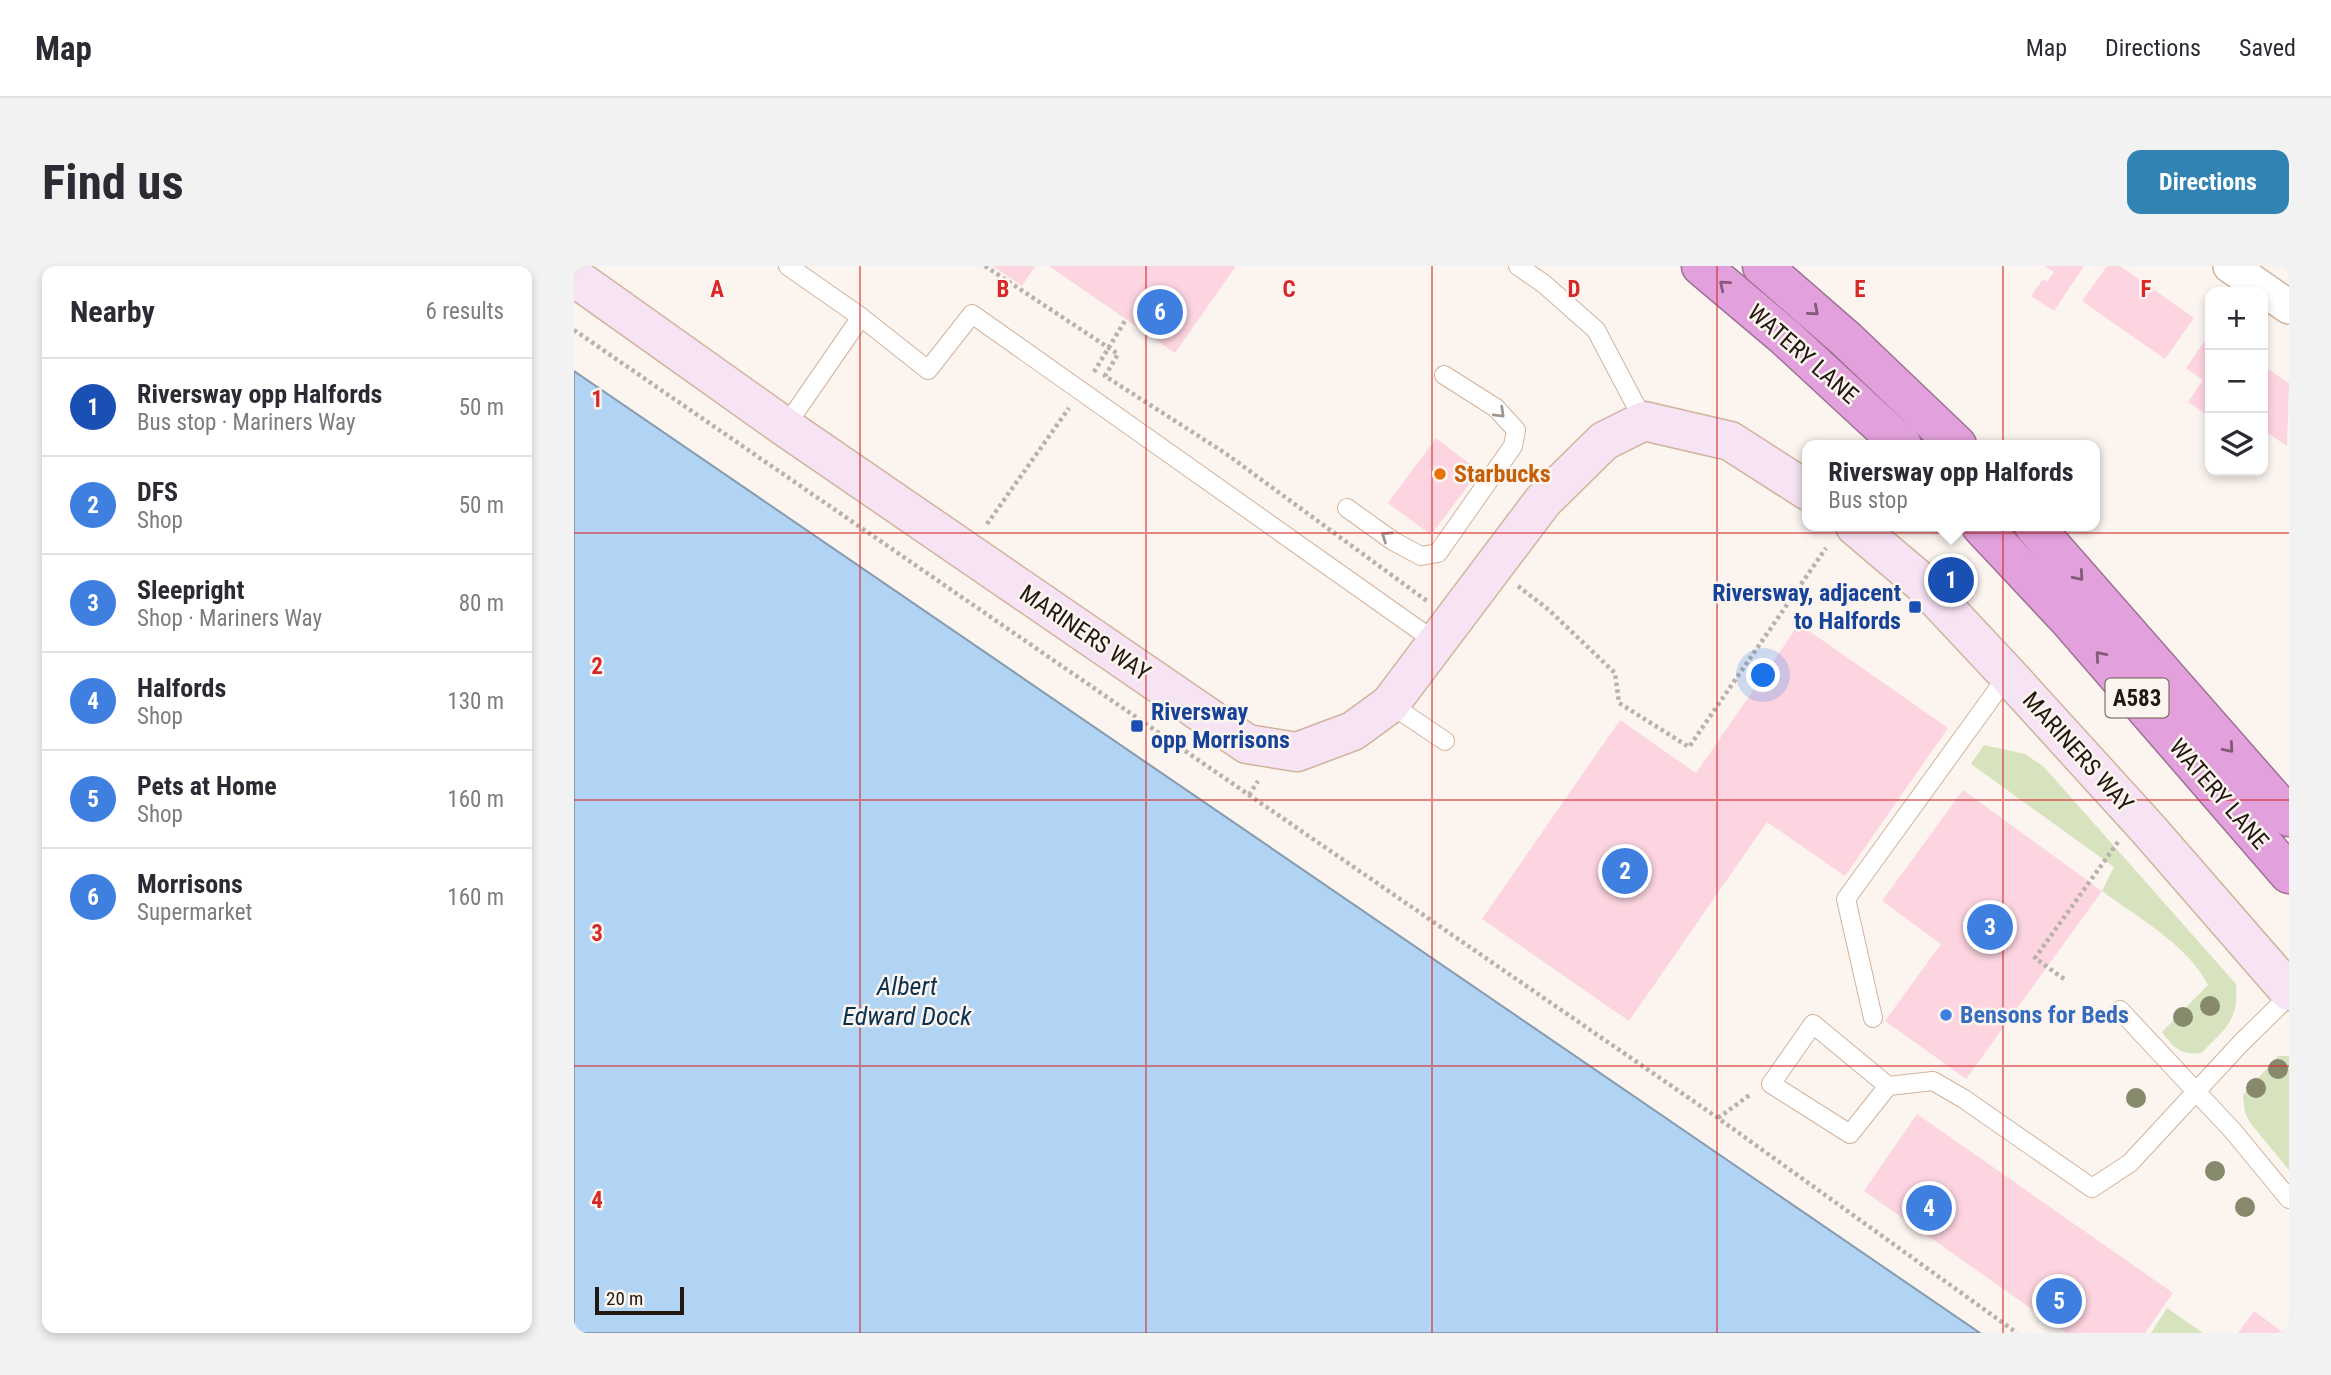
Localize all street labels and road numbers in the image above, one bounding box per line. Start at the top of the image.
street label: WATERY LANE [1742,298,1864,410]
street label: MARINERS WAY [1014,579,1156,687]
road number: A583 [2106,678,2168,718]
street label: MARINERS WAY [2017,686,2139,818]
street label: WATERY LANE [2163,733,2275,855]

